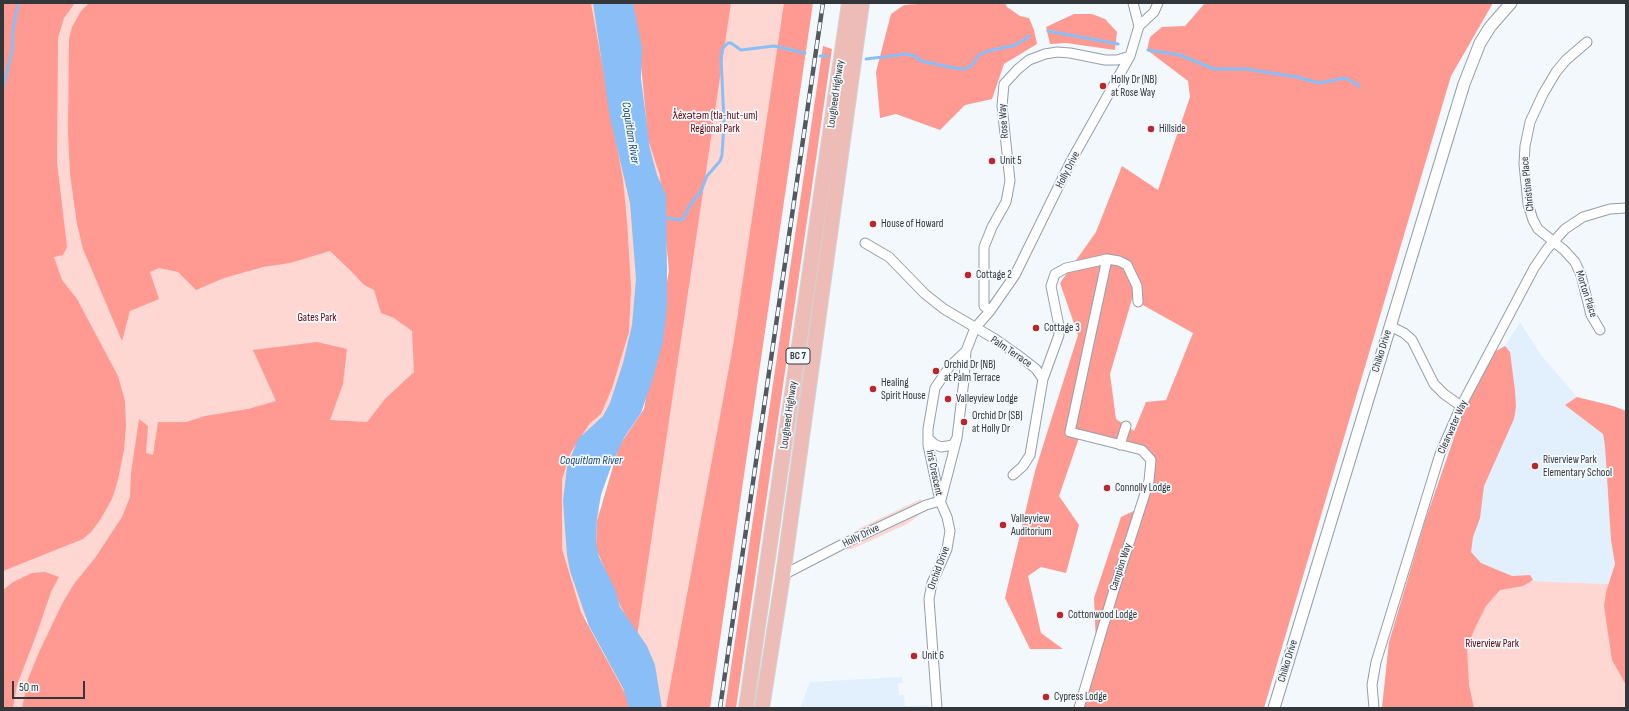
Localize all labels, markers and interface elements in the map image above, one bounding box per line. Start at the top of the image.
street label: Lougheed Highway [825,59,847,129]
place label: Holly Dr (NB) at Rose Way [1111,73,1157,99]
marker: Holly Dr (NB) at Rose Way [1098,81,1108,91]
water label: Coquitlam River [618,101,642,165]
street label: Rose Way [996,103,1012,139]
park label: ƛ̓éxətəm (tla-hut-um) Regional Park [672,109,758,135]
place label: Hillside [1159,122,1186,136]
marker: Hillside [1146,124,1156,134]
street label: Holly Drive [1053,149,1083,191]
place label: Unit 5 [1000,154,1022,168]
marker: Unit 5 [987,156,997,166]
street label: Christina Place [1519,156,1537,212]
place label: House of Howard [881,217,943,231]
marker: House of Howard [868,219,878,229]
place label: Cottage 2 [976,268,1012,282]
street label: Morton Place [1572,269,1600,319]
marker: Cottage 2 [963,270,973,280]
park label: Gates Park [297,311,337,325]
place label: Cottage 3 [1044,321,1080,335]
marker: Cottage 3 [1031,323,1041,333]
street label: Chilko Drive [1369,328,1395,374]
street label: Palm Terrace [988,333,1034,371]
road number: BC 7 [786,348,810,364]
place label: Orchid Dr (NB) at Palm Terrace [944,358,1000,384]
marker: Orchid Dr (NB) at Palm Terrace [931,366,941,376]
place label: Healing Spirit House [881,376,926,402]
street label: Lougheed Highway [778,380,800,450]
marker: Healing Spirit House [868,384,878,394]
place label: Valleyview Lodge [956,392,1018,406]
marker: Valleyview Lodge [943,394,953,404]
street label: Clearwater Way [1435,398,1471,456]
place label: Orchid Dr (SB) at Holly Dr [972,409,1023,435]
marker: Orchid Dr (SB) at Holly Dr [959,417,969,427]
street label: Iris Crescent [923,449,945,497]
place label: Riverview Park Elementary School [1543,453,1612,479]
water label: Coquitlam River [560,454,622,468]
marker: Riverview Park Elementary School [1530,461,1540,471]
place label: Connolly Lodge [1115,481,1171,495]
marker: Connolly Lodge [1102,483,1112,493]
place label: Valleyview Auditorium [1011,512,1052,538]
marker: Valleyview Auditorium [998,520,1008,530]
street label: Holly Drive [840,521,882,551]
street label: Campion Way [1107,542,1135,592]
street label: Orchid Drive [925,545,953,591]
place label: Cottonwood Lodge [1068,608,1137,622]
marker: Cottonwood Lodge [1055,610,1065,620]
park label: Riverview Park [1465,637,1519,651]
street label: Chilko Drive [1275,638,1301,684]
place label: Unit 6 [922,649,944,663]
marker: Unit 6 [909,651,919,661]
scale bar [14,673,87,699]
text: 50 m [19,680,39,695]
place label: Cypress Lodge [1054,690,1107,704]
marker: Cypress Lodge [1041,692,1051,702]

